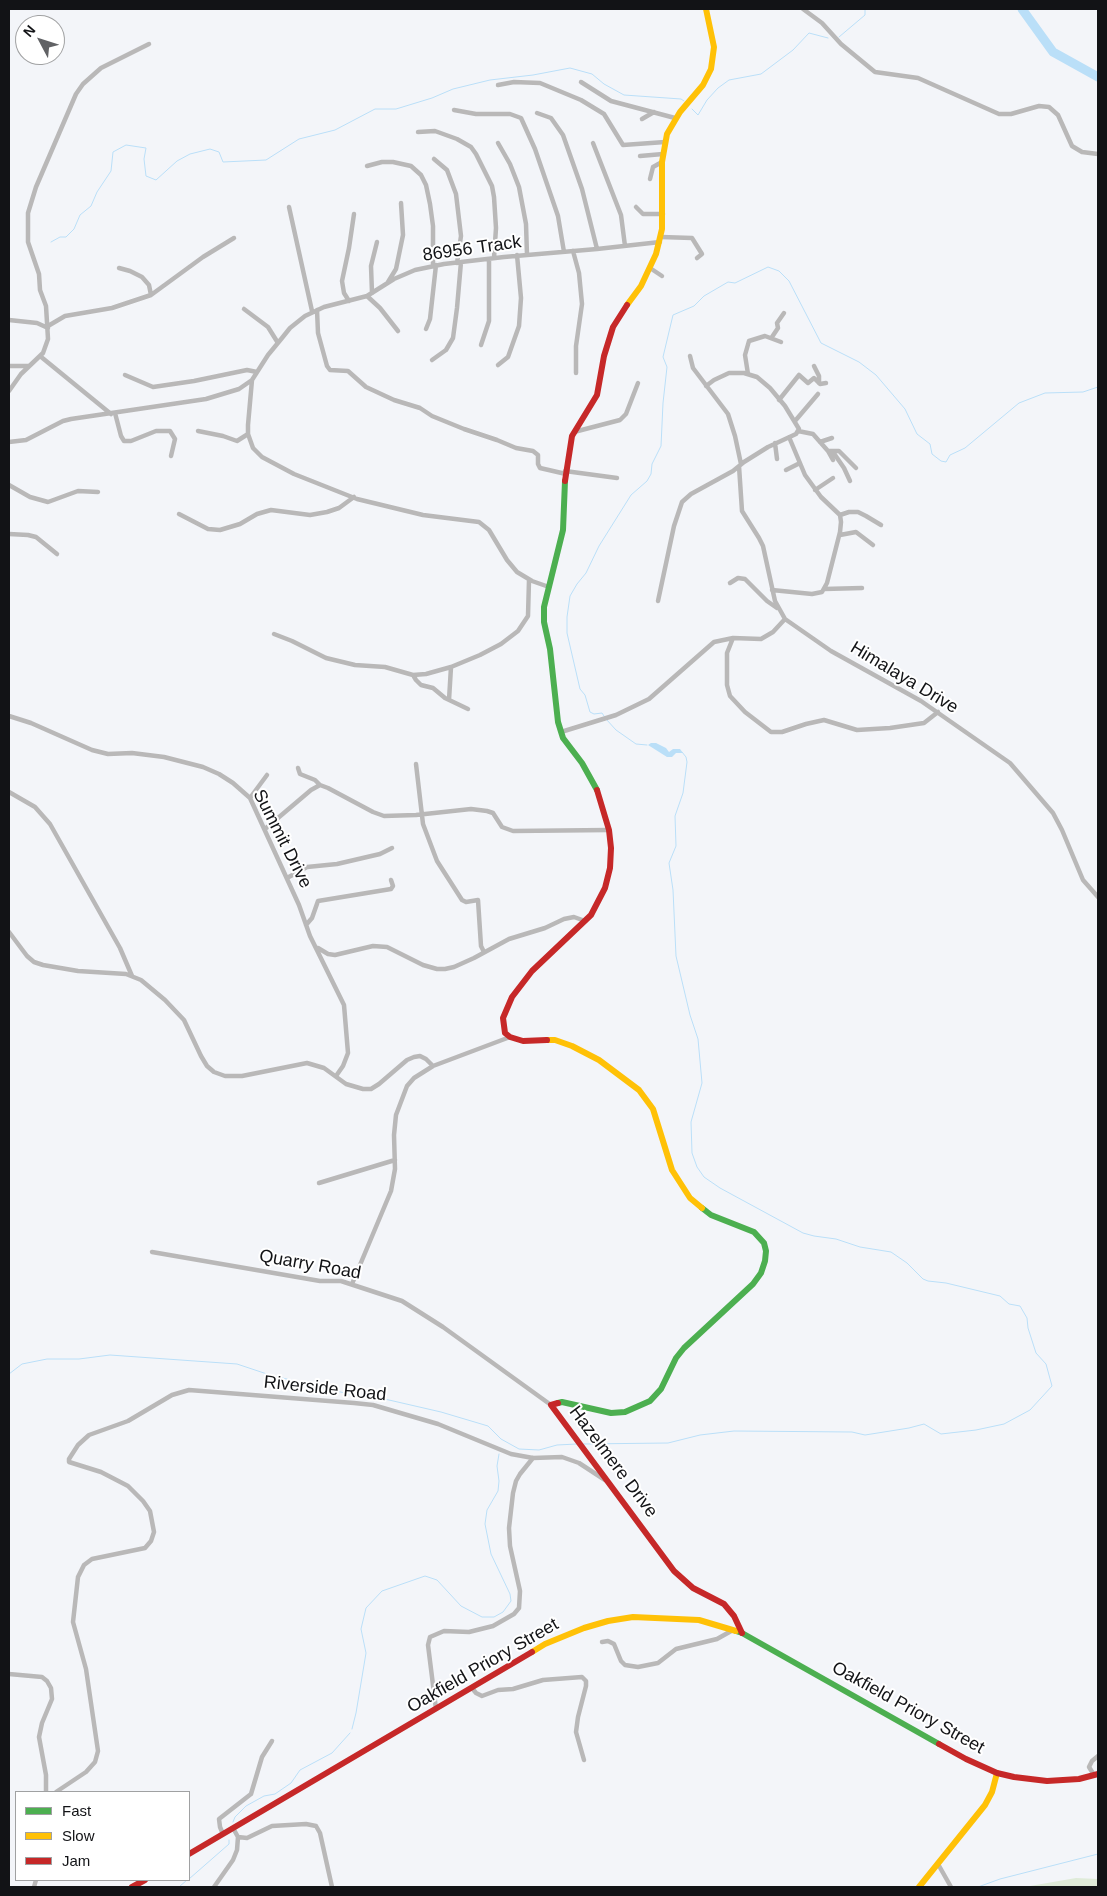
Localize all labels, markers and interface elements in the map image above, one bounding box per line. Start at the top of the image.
north arrow [15,15,65,65]
text: N [20,22,39,40]
street label: 86956 Track [421,231,523,267]
street label: Himalaya Drive [846,637,962,719]
street label: Summit Drive [248,786,316,892]
street label: Quarry Road [257,1245,363,1285]
street label: Riverside Road [263,1372,387,1406]
street label: Hazelmere Drive [564,1402,662,1522]
street label: Oakfield Priory Street [404,1614,562,1718]
street label: Oakfield Priory Street [828,1657,988,1759]
legend [15,1791,190,1881]
text: Fast [62,1802,91,1819]
text: Slow [62,1827,95,1844]
text: Jam [62,1852,90,1869]

